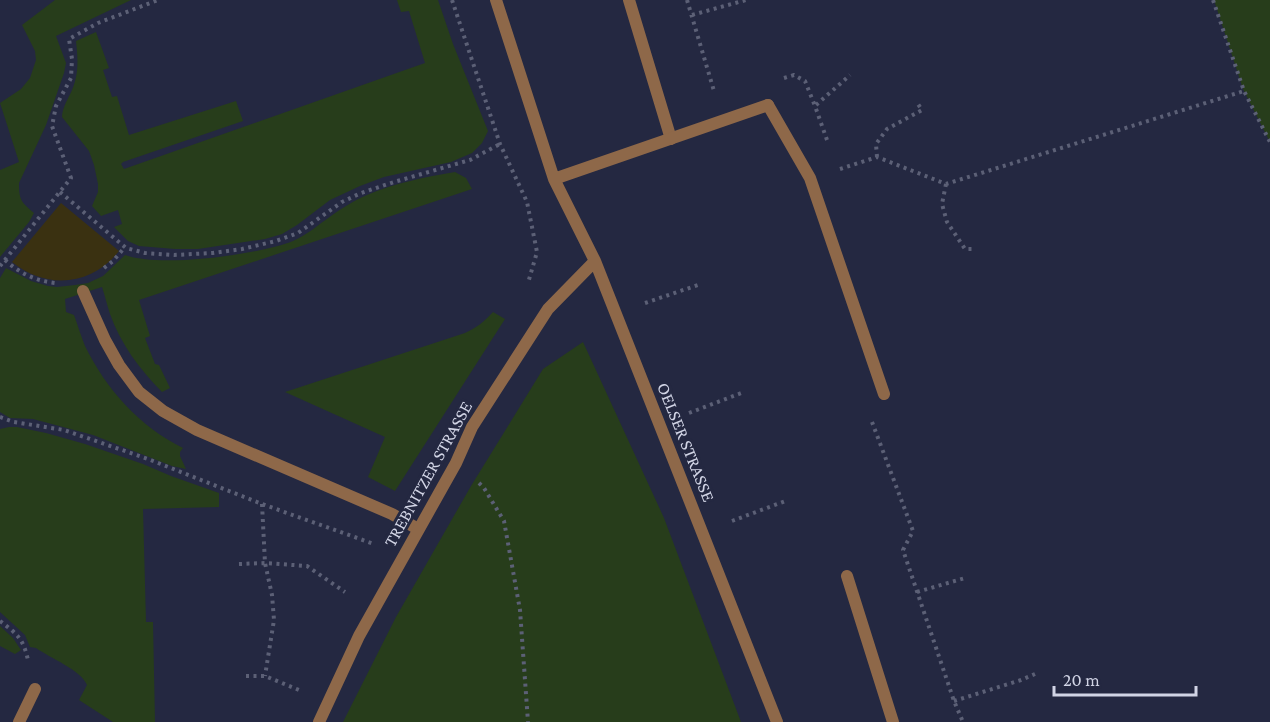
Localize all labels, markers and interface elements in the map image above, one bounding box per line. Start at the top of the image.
street label: OELSER STRASSE [653,380,719,505]
street label: TREBNITZER STRASSE [380,398,476,550]
scale bar [1054,659,1196,697]
text: 20 m [1063,670,1100,690]

